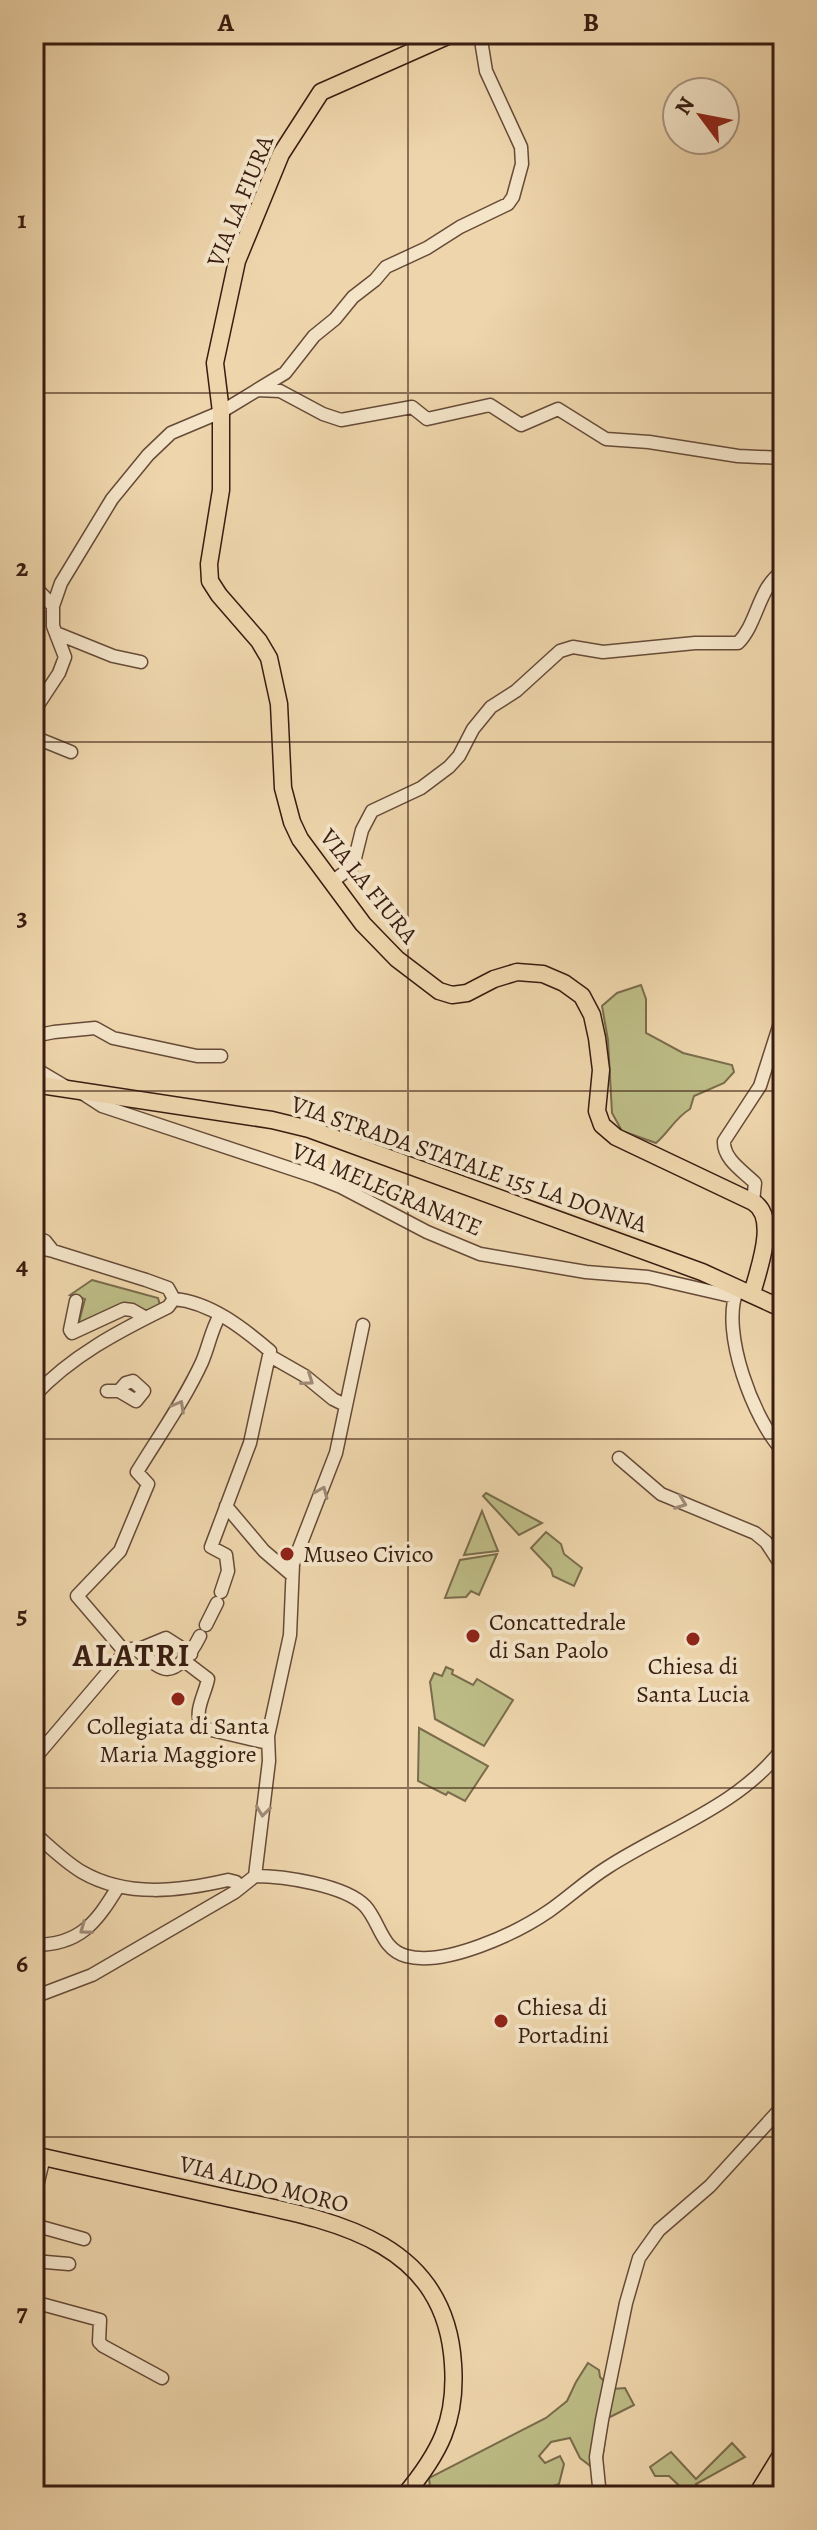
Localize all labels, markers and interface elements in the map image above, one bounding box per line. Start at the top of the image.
text: A [217,5,235,40]
text: B [583,5,599,40]
north arrow [661,76,741,156]
text: N [668,91,702,121]
street label: VIA LA FIURA [199,129,281,273]
text: 1 [17,202,27,237]
text: 2 [16,550,29,585]
street label: VIA LA FIURA [312,821,426,951]
text: 3 [16,899,28,934]
street label: VIA STRADA STATALE 155 LA DONNA [286,1088,652,1240]
street label: VIA MELEGRANATE [286,1134,487,1244]
text: 4 [16,1248,28,1283]
one-way arrow [299,1370,314,1385]
one-way arrow [169,1401,185,1415]
one-way arrow [312,1486,328,1500]
one-way arrow [673,1493,687,1510]
place label: Museo Civico [303,1538,434,1570]
marker: Museo Civico [278,1545,296,1563]
text: 5 [16,1597,28,1632]
place label: Concattedrale di San Paolo [489,1606,626,1666]
marker: Concattedrale di San Paolo [464,1627,482,1645]
marker: Chiesa di Santa Lucia [684,1630,702,1648]
district label: ALATRI [72,1633,191,1677]
place label: Chiesa di Santa Lucia [636,1650,751,1710]
marker: Collegiata di Santa Maria Maggiore [169,1690,187,1708]
place label: Collegiata di Santa Maria Maggiore [87,1710,270,1770]
one-way arrow [254,1805,271,1818]
one-way arrow [79,1919,93,1934]
text: 6 [16,1946,28,1981]
place label: Chiesa di Portadini [517,1991,609,2051]
marker: Chiesa di Portadini [492,2012,510,2030]
street label: VIA ALDO MORO [175,2147,352,2221]
text: 7 [16,2295,28,2330]

